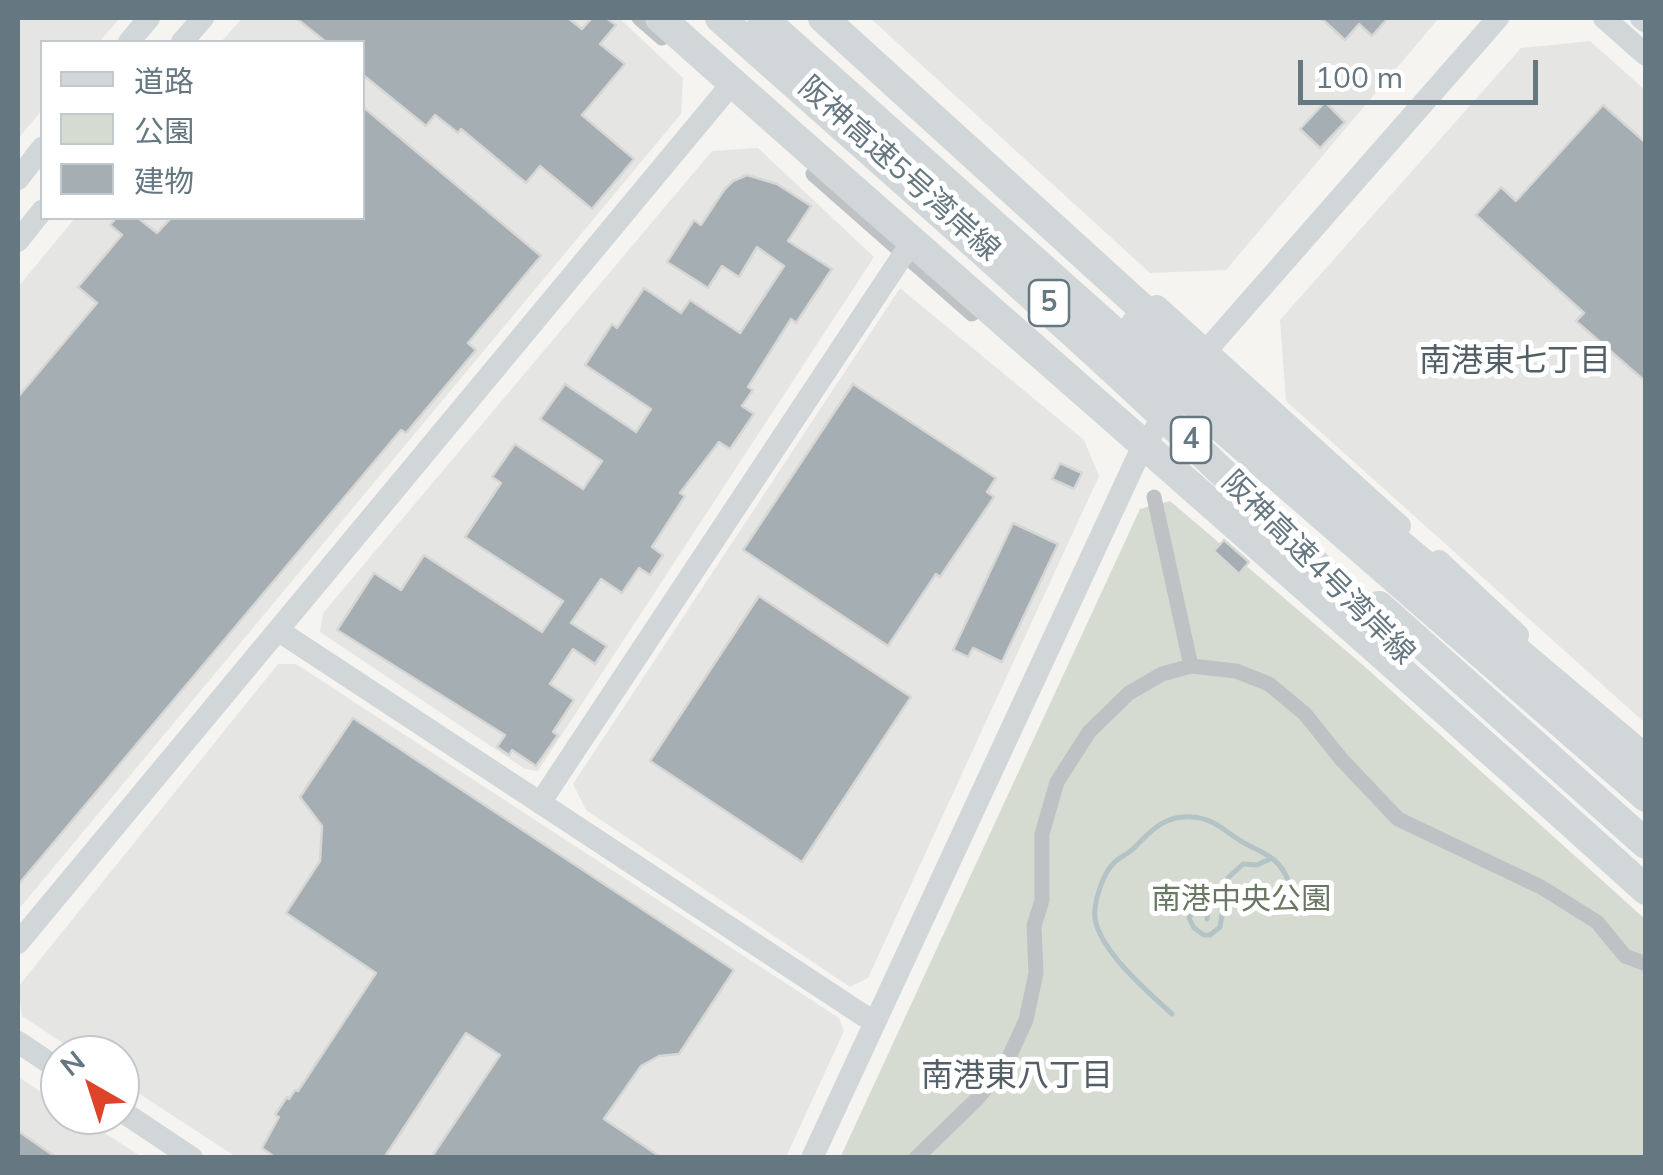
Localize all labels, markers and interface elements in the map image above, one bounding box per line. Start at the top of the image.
legend [40,40,365,220]
scale bar [1303,40,1543,102]
text: 100 m [1315,58,1403,96]
text: 道路 [134,62,194,100]
street label: 阪神高速5号湾岸線 [791,69,1007,269]
text: 公園 [134,112,194,150]
text: 建物 [134,162,194,200]
road number: 5 [1029,280,1069,326]
district label: 南港東七丁目 [1419,342,1611,380]
road number: 4 [1171,417,1211,463]
street label: 阪神高速4号湾岸線 [1214,464,1422,672]
park label: 南港中央公園 [1151,882,1331,918]
north arrow [40,1035,140,1135]
text: N [53,1043,91,1083]
district label: 南港東八丁目 [921,1057,1113,1095]

